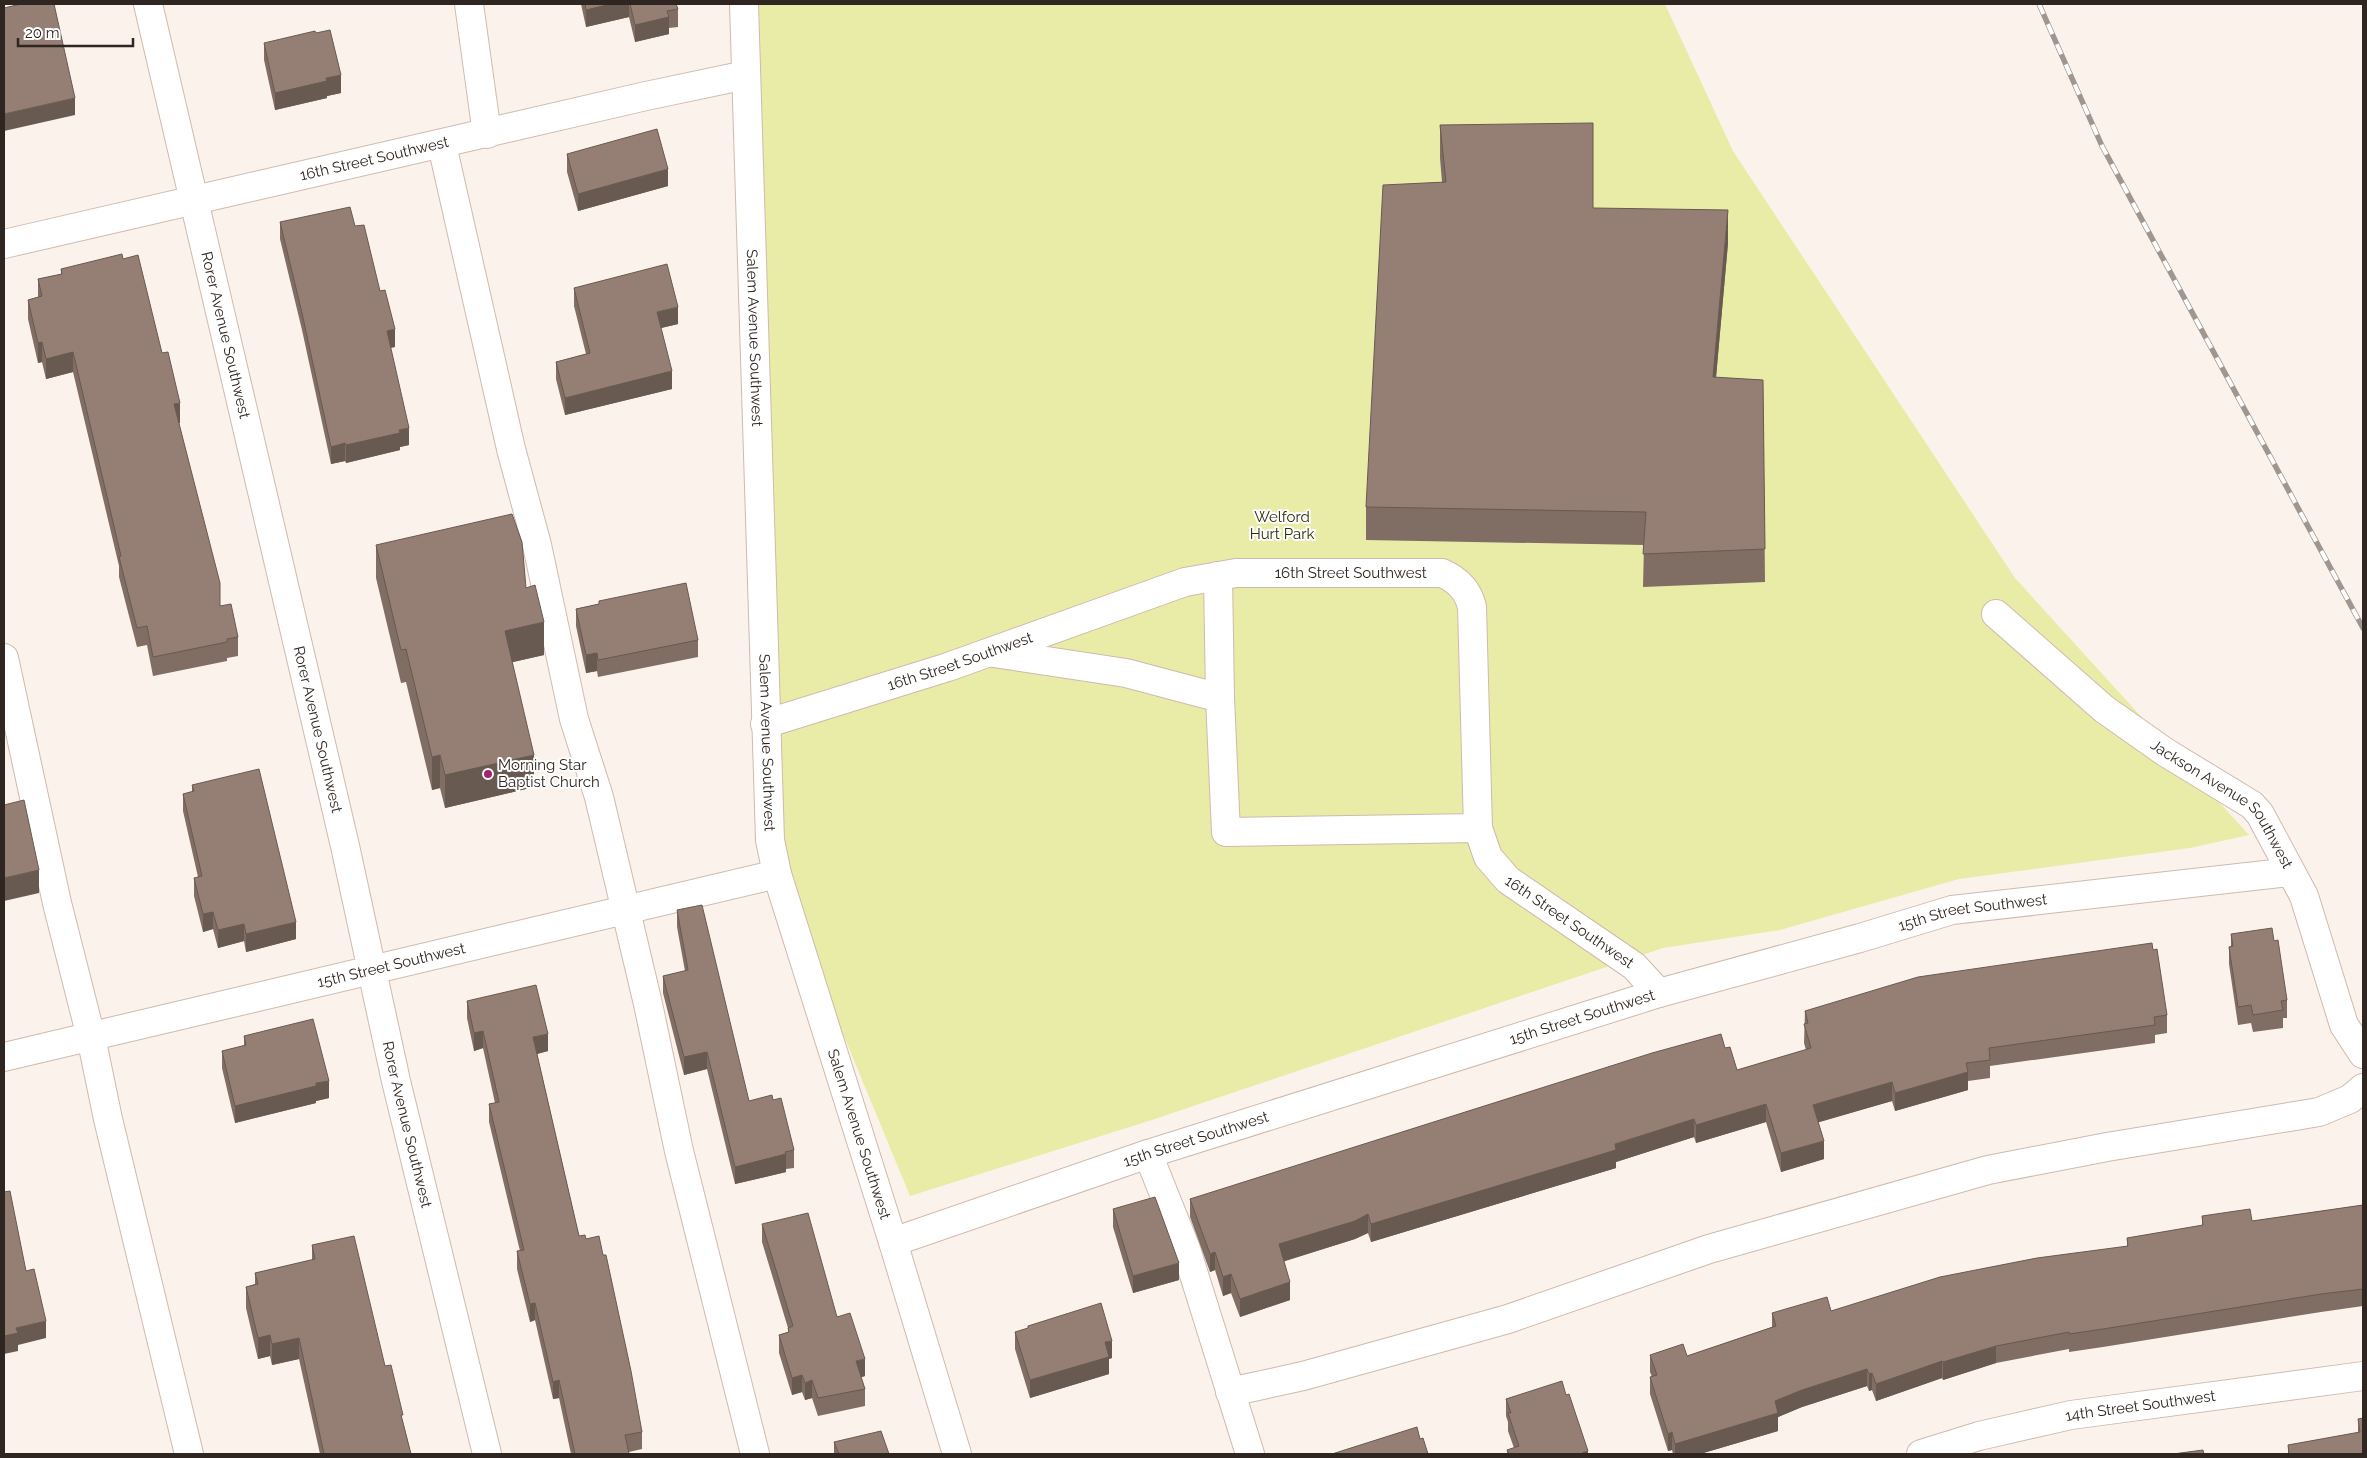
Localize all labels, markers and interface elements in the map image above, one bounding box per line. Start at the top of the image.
scale bar [18,15,132,47]
text: 20 m [25,24,60,42]
street label: 16th Street Southwest [298,133,450,184]
street label: Salem Avenue Southwest [743,249,766,427]
street label: Rorer Avenue Southwest [197,250,254,420]
park label: Welford Hurt Park [1250,508,1314,543]
street label: 16th Street Southwest [1275,564,1427,582]
street label: 16th Street Southwest [885,628,1035,694]
street label: Rorer Avenue Southwest [290,644,346,815]
street label: Salem Avenue Southwest [755,654,779,832]
street label: Jackson Avenue Southwest [2147,736,2297,872]
place label: Morning Star Baptist Church [498,756,600,791]
marker: Morning Star Baptist Church [482,768,494,780]
street label: 16th Street Southwest [1502,872,1637,972]
street label: 15th Street Southwest [1896,890,2048,935]
street label: 15th Street Southwest [316,939,467,991]
street label: 15th Street Southwest [1507,986,1657,1049]
street label: Rorer Avenue Southwest [379,1039,436,1210]
street label: Salem Avenue Southwest [824,1047,894,1222]
street label: 15th Street Southwest [1121,1108,1271,1171]
street label: 14th Street Southwest [2063,1387,2216,1425]

